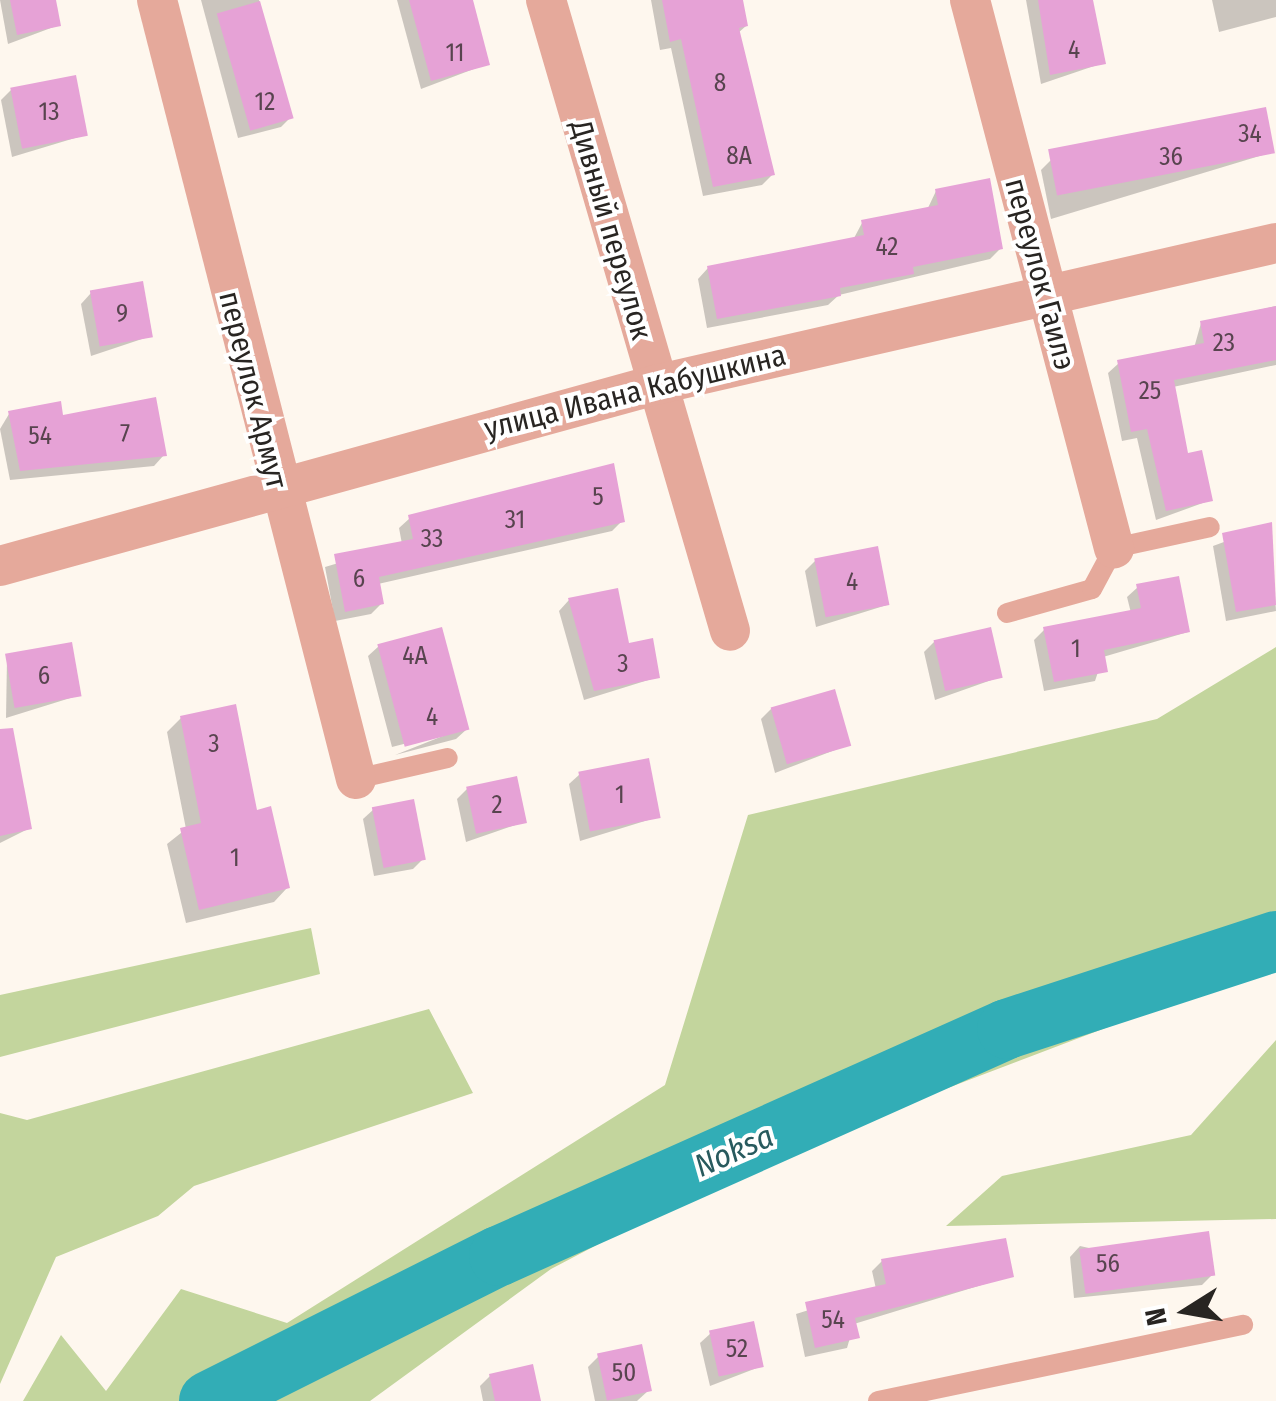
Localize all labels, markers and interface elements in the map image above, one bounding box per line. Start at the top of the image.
house number: 4 [1068,35,1080,65]
house number: 11 [445,38,465,68]
house number: 8 [714,68,726,98]
house number: 12 [255,87,275,117]
house number: 13 [38,97,60,127]
street label: Дивный переулок [562,116,660,344]
house number: 34 [1238,119,1262,149]
house number: 8А [726,141,752,171]
house number: 36 [1159,142,1183,172]
street label: переулок Гаилэ [997,174,1083,374]
house number: 42 [876,232,898,262]
street label: переулок Армут [211,288,295,492]
house number: 9 [116,299,128,329]
house number: 23 [1213,328,1235,358]
street label: улица Ивана Кабушкина [481,337,789,447]
house number: 25 [1139,376,1161,406]
house number: 7 [120,419,130,449]
house number: 54 [28,421,52,451]
house number: 5 [592,482,604,512]
house number: 31 [505,505,525,535]
house number: 33 [421,524,443,554]
house number: 6 [353,564,365,594]
house number: 4 [846,567,858,597]
house number: 1 [1071,634,1081,664]
house number: 4А [402,641,428,671]
house number: 3 [617,649,629,679]
house number: 6 [38,661,50,691]
house number: 4 [426,702,438,732]
house number: 3 [208,729,220,759]
house number: 1 [615,780,625,810]
house number: 2 [491,790,503,820]
house number: 1 [230,843,240,873]
water label: Noksa [689,1117,779,1185]
house number: 56 [1096,1249,1120,1279]
north arrow [1136,1261,1236,1361]
house number: 54 [821,1305,845,1335]
text: N [1138,1305,1174,1328]
house number: 52 [726,1334,748,1364]
house number: 50 [612,1358,636,1388]

